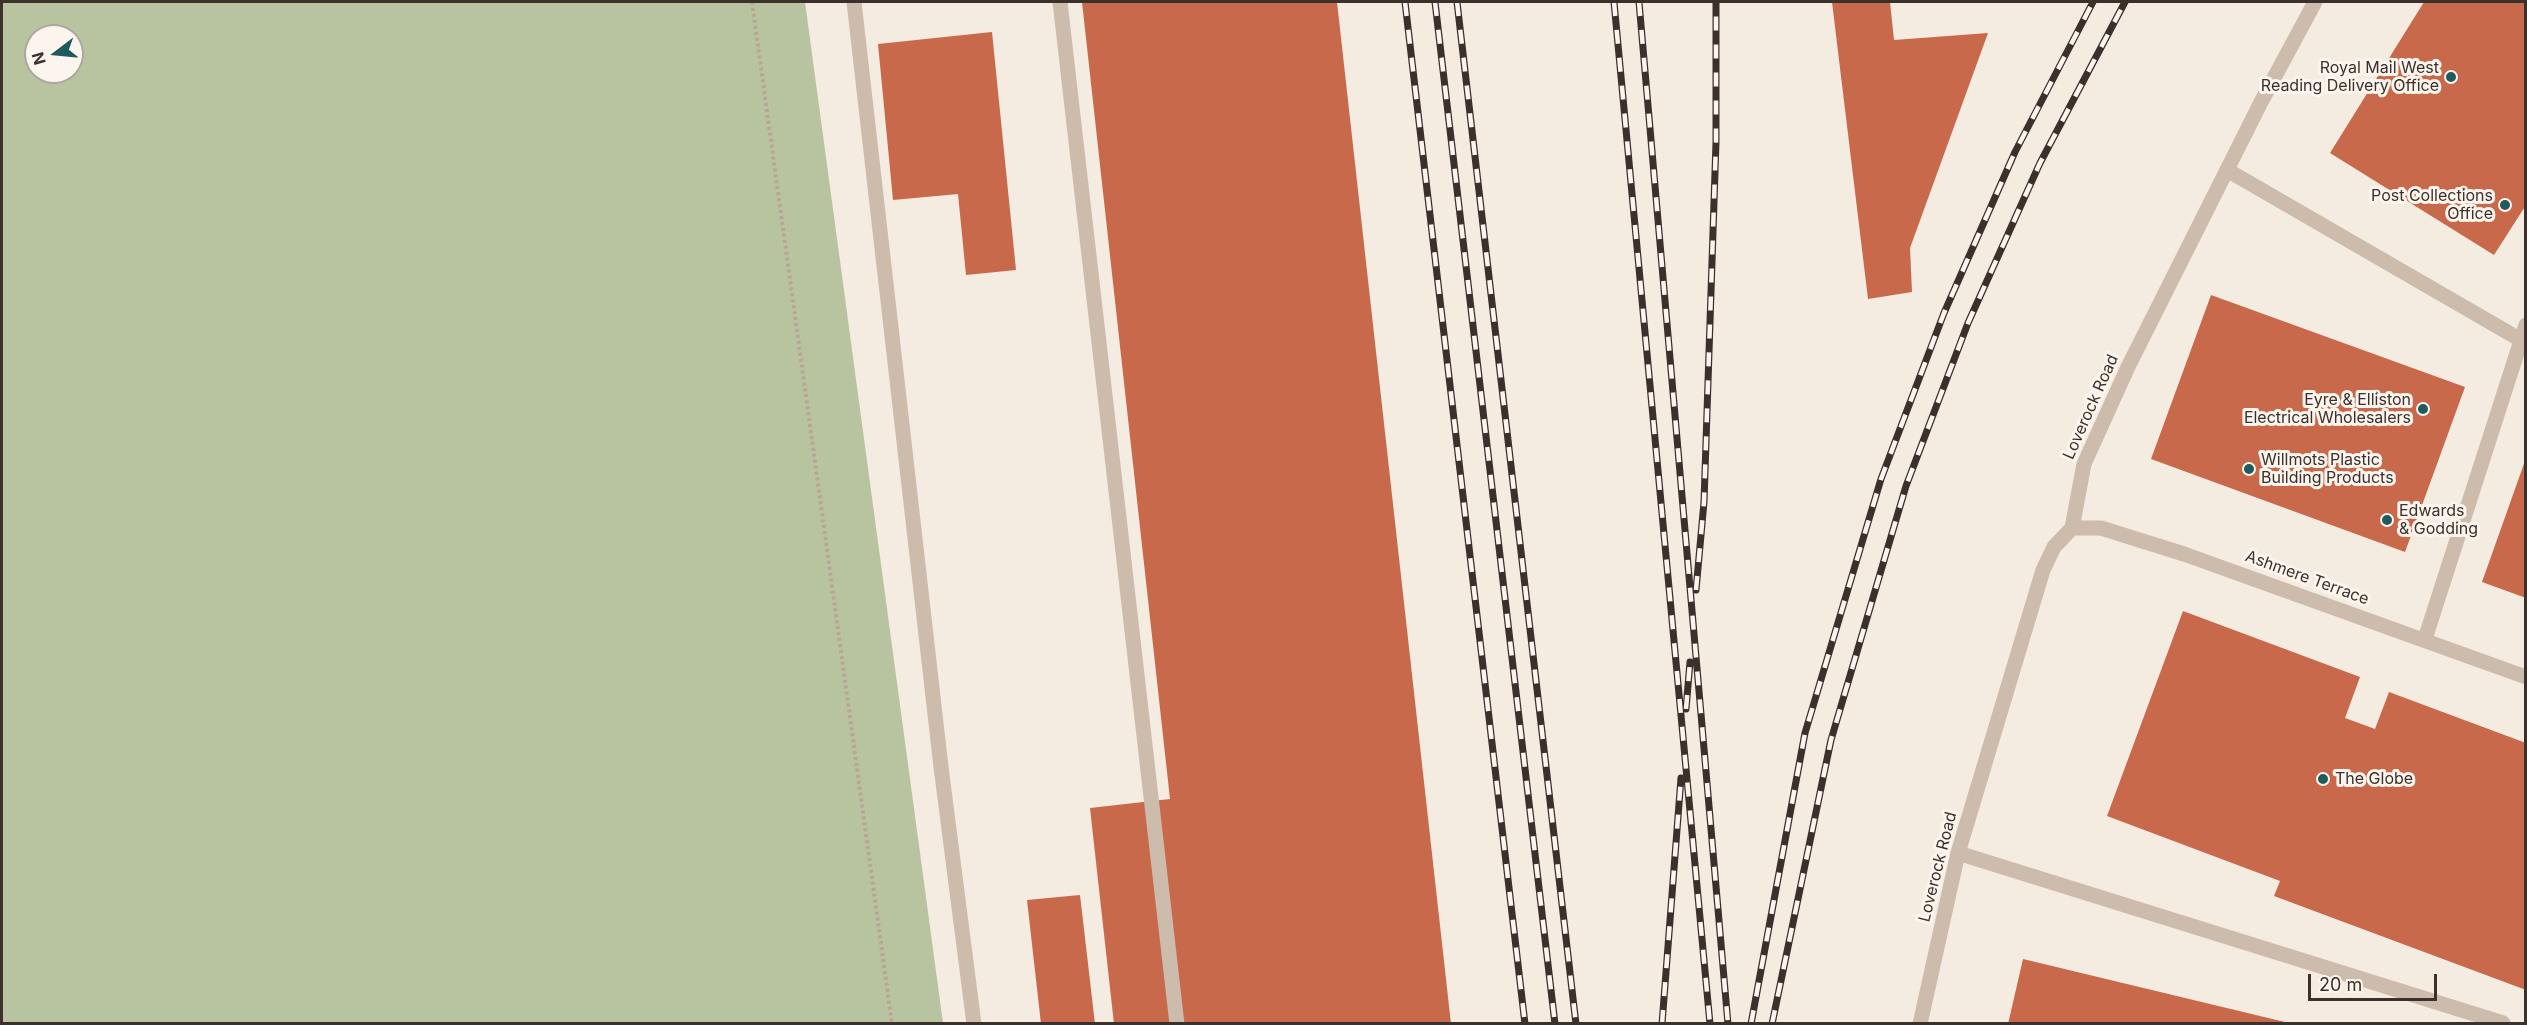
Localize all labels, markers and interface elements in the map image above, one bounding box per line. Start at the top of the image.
north arrow [24,24,84,84]
text: N [27,50,50,67]
place label: Royal Mail West Reading Delivery Office [2261,58,2439,96]
marker: Royal Mail West Reading Delivery Office [2444,70,2458,84]
place label: Post Collections Office [2371,186,2493,224]
marker: Post Collections Office [2498,198,2512,212]
street label: Loverock Road [2059,352,2123,462]
place label: Eyre & Elliston Electrical Wholesalers [2244,390,2411,428]
marker: Eyre & Elliston Electrical Wholesalers [2416,402,2430,416]
place label: Willmots Plastic Building Products [2261,450,2394,488]
marker: Willmots Plastic Building Products [2242,462,2256,476]
place label: Edwards & Godding [2399,501,2478,539]
marker: Edwards & Godding [2380,513,2394,527]
street label: Ashmere Terrace [2243,547,2371,609]
place label: The Globe [2335,769,2413,789]
marker: The Globe [2316,772,2330,786]
street label: Loverock Road [1915,810,1961,924]
scale bar [2311,962,2440,1000]
text: 20 m [2319,974,2362,995]

